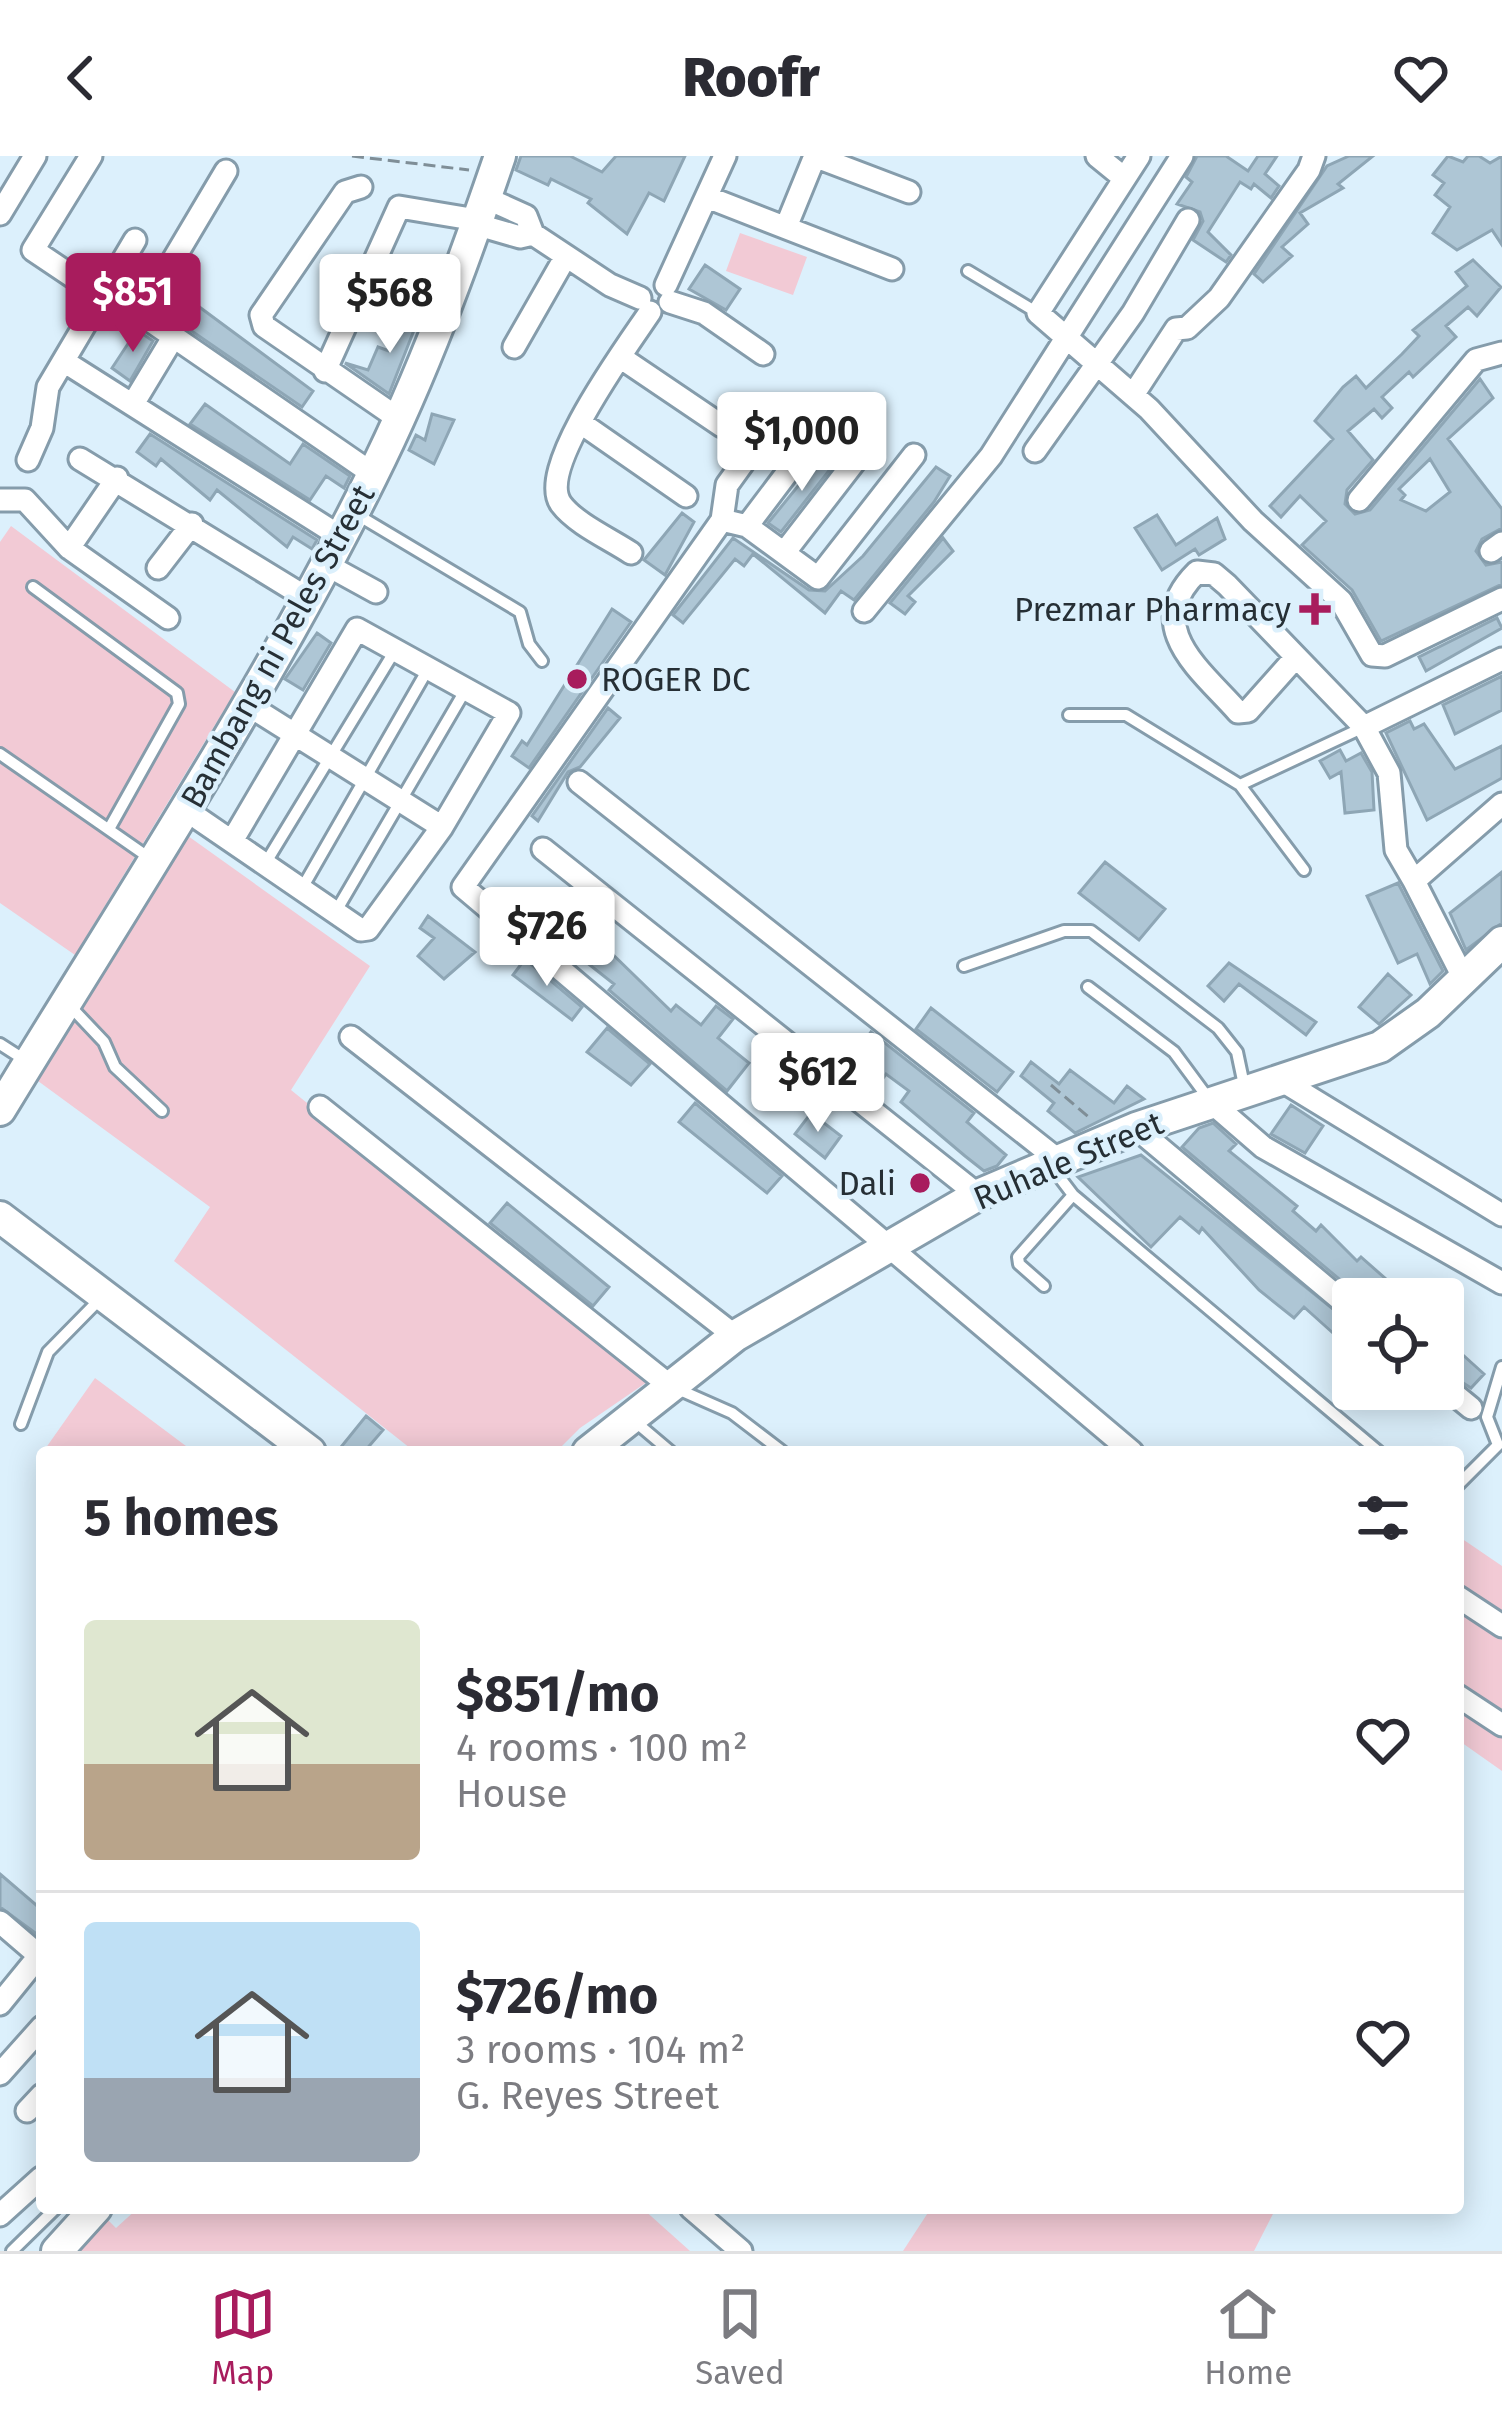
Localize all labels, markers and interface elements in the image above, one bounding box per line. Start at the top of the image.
icon: back [48,45,114,111]
icon: heart [1388,45,1454,111]
text: Roofr [682,46,820,110]
pin: $851 [62,253,204,355]
pin: $568 [319,254,461,356]
text: $851 [93,269,173,315]
text: $568 [347,270,433,316]
pin: $1,000 [704,392,900,494]
text: $1,000 [744,408,860,454]
street label: Bambang ni Peles Street [172,478,384,815]
place label: Prezmar Pharmacy [1014,590,1291,630]
marker: Prezmar Pharmacy [1302,596,1328,622]
place label: ROGER DC [601,660,750,700]
marker: ROGER DC [564,666,590,692]
pin: $726 [476,887,618,989]
text: $726 [507,903,587,949]
pin: $612 [747,1033,889,1135]
text: $612 [778,1049,858,1095]
street label: Ruhale Street [968,1103,1169,1219]
place label: Dali [838,1164,896,1204]
marker: Dali [907,1170,933,1196]
map controls [1332,1278,1464,1410]
button: locate [1332,1278,1464,1410]
icon: filters [1350,1485,1416,1551]
text: 5 homes [84,1487,279,1549]
text: $851/mo [456,1663,660,1725]
icon: home [180,1668,324,1812]
icon: heart [1350,1707,1416,1773]
text: 4 rooms · 100 m² [456,1725,748,1771]
text: House [456,1771,567,1817]
text: $726/mo [456,1965,658,2027]
icon: home [180,1970,324,2114]
icon: heart [1350,2009,1416,2075]
text: 3 rooms · 104 m² [456,2027,745,2073]
text: G. Reyes Street [456,2073,719,2119]
tab: Map [210,2281,276,2393]
tab: Saved [695,2281,785,2393]
tab: Home [1204,2281,1292,2393]

